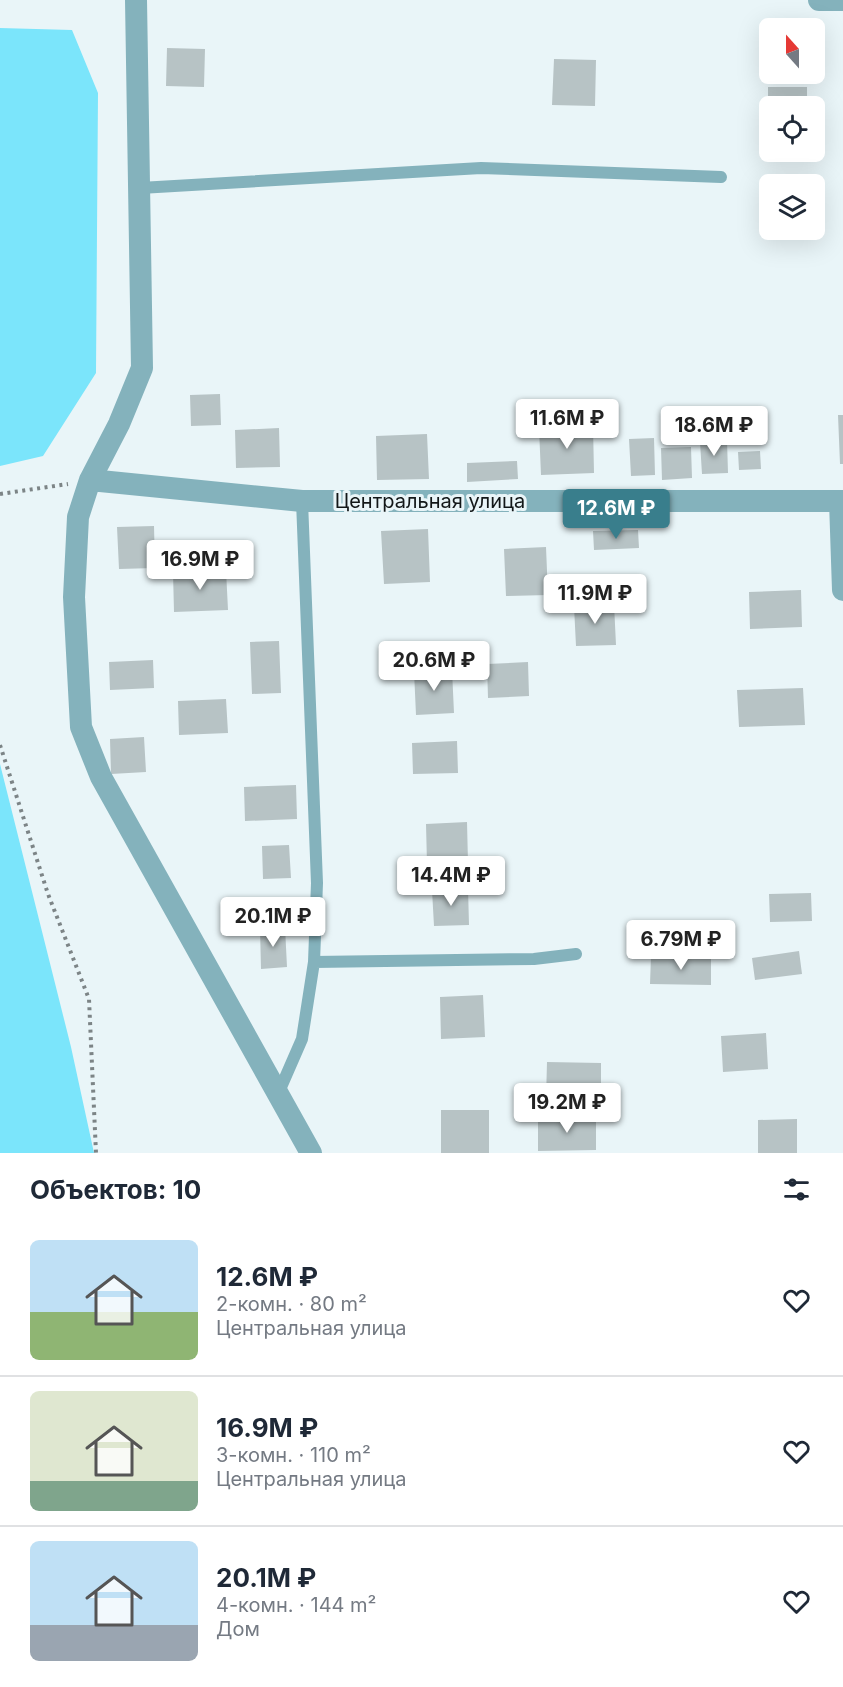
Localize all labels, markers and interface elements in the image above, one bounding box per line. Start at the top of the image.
north arrow [759,18,825,84]
map controls [759,18,825,240]
button: locate [759,96,825,162]
button: layers [759,174,825,240]
pin: 11.6M ₽ [512,399,622,450]
text: 11.6M ₽ [530,406,604,430]
pin: 18.6M ₽ [659,406,769,457]
text: 18.6M ₽ [675,413,753,437]
street label: Центральная улица [335,489,525,513]
pin: 12.6M ₽ [561,489,671,540]
text: 12.6M ₽ [577,496,655,520]
pin: 16.9M ₽ [145,540,255,591]
text: 16.9M ₽ [161,547,239,571]
pin: 11.9M ₽ [540,574,650,625]
text: 11.9M ₽ [558,581,632,605]
pin: 20.6M ₽ [379,641,489,692]
text: 20.6M ₽ [393,648,475,672]
pin: 14.4M ₽ [396,856,506,907]
text: 14.4M ₽ [411,863,491,887]
pin: 20.1M ₽ [218,897,328,948]
text: 20.1M ₽ [234,904,312,928]
pin: 6.79M ₽ [626,920,736,971]
text: 6.79M ₽ [640,927,722,951]
pin: 19.2M ₽ [512,1083,622,1134]
text: 19.2M ₽ [528,1090,606,1114]
icon: filters [780,1173,813,1206]
text: Объектов: 10 [30,1174,201,1205]
text: 12.6M ₽ [216,1261,318,1292]
icon: home [78,1264,150,1336]
icon: heart [780,1284,813,1317]
text: 2-комн. · 80 m² [216,1292,367,1316]
text: Центральная улица [216,1316,406,1340]
text: 16.9M ₽ [216,1412,318,1443]
icon: home [78,1415,150,1487]
icon: heart [780,1435,813,1468]
text: 3-комн. · 110 m² [216,1443,371,1467]
text: Центральная улица [216,1467,406,1491]
text: 20.1M ₽ [216,1562,316,1593]
icon: home [78,1565,150,1637]
icon: heart [780,1585,813,1618]
text: 4-комн. · 144 m² [216,1593,376,1617]
text: Дом [216,1617,260,1641]

